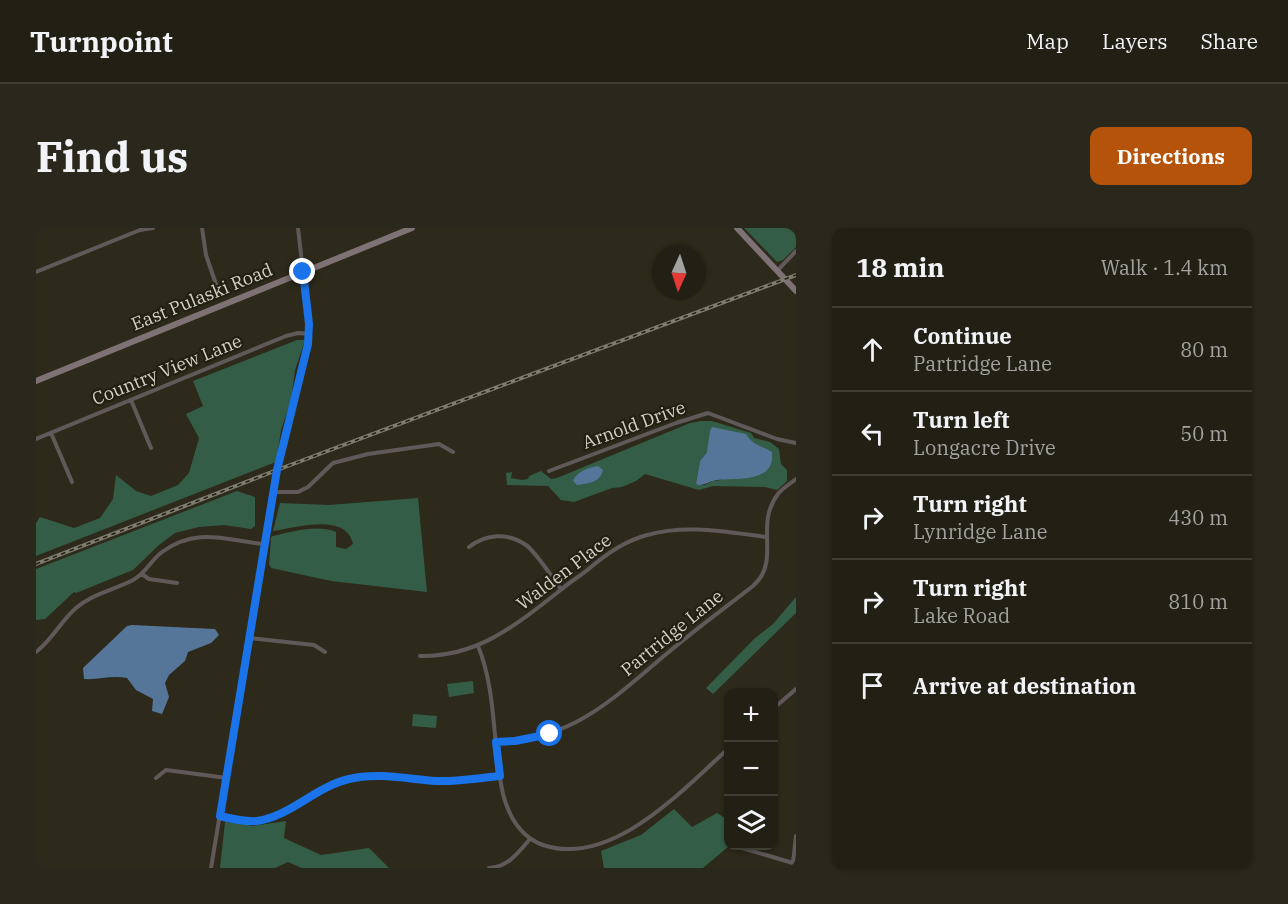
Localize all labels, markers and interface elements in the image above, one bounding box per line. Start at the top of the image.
text: Turnpoint [30,23,173,60]
text: Map [1026,27,1069,55]
text: Layers [1102,27,1168,55]
text: Share [1201,27,1258,55]
button: Directions [1090,127,1252,185]
text: Find us [36,129,188,184]
north arrow [652,246,706,300]
text: 18 min [856,250,944,284]
text: Walk · 1.4 km [1101,254,1228,281]
street label: East Pulaski Road [128,258,276,335]
route end [289,258,315,284]
text: Continue [913,321,1012,350]
street label: Country View Lane [88,329,245,410]
icon: ahead [856,333,889,366]
text: 80 m [1180,336,1228,363]
text: Partridge Lane [913,350,1052,377]
street label: Arnold Drive [579,395,688,454]
text: Turn left [913,405,1009,434]
icon: left [856,417,889,450]
text: 50 m [1180,420,1228,447]
text: Longacre Drive [913,434,1056,461]
text: Turn right [913,489,1027,518]
icon: right [856,501,889,534]
text: 430 m [1168,504,1228,531]
text: Lynridge Lane [913,518,1047,545]
street label: Walden Place [512,528,616,615]
text: Turn right [913,573,1027,602]
street label: Partridge Lane [616,584,728,681]
icon: right [856,585,889,618]
text: 810 m [1168,588,1228,615]
text: Lake Road [913,602,1010,629]
icon: arrive [856,669,889,702]
text: Arrive at destination [913,671,1136,700]
map controls [724,688,778,850]
button: + [724,688,778,742]
route start [536,720,562,746]
button: − [724,742,778,796]
button: layers [724,796,778,850]

